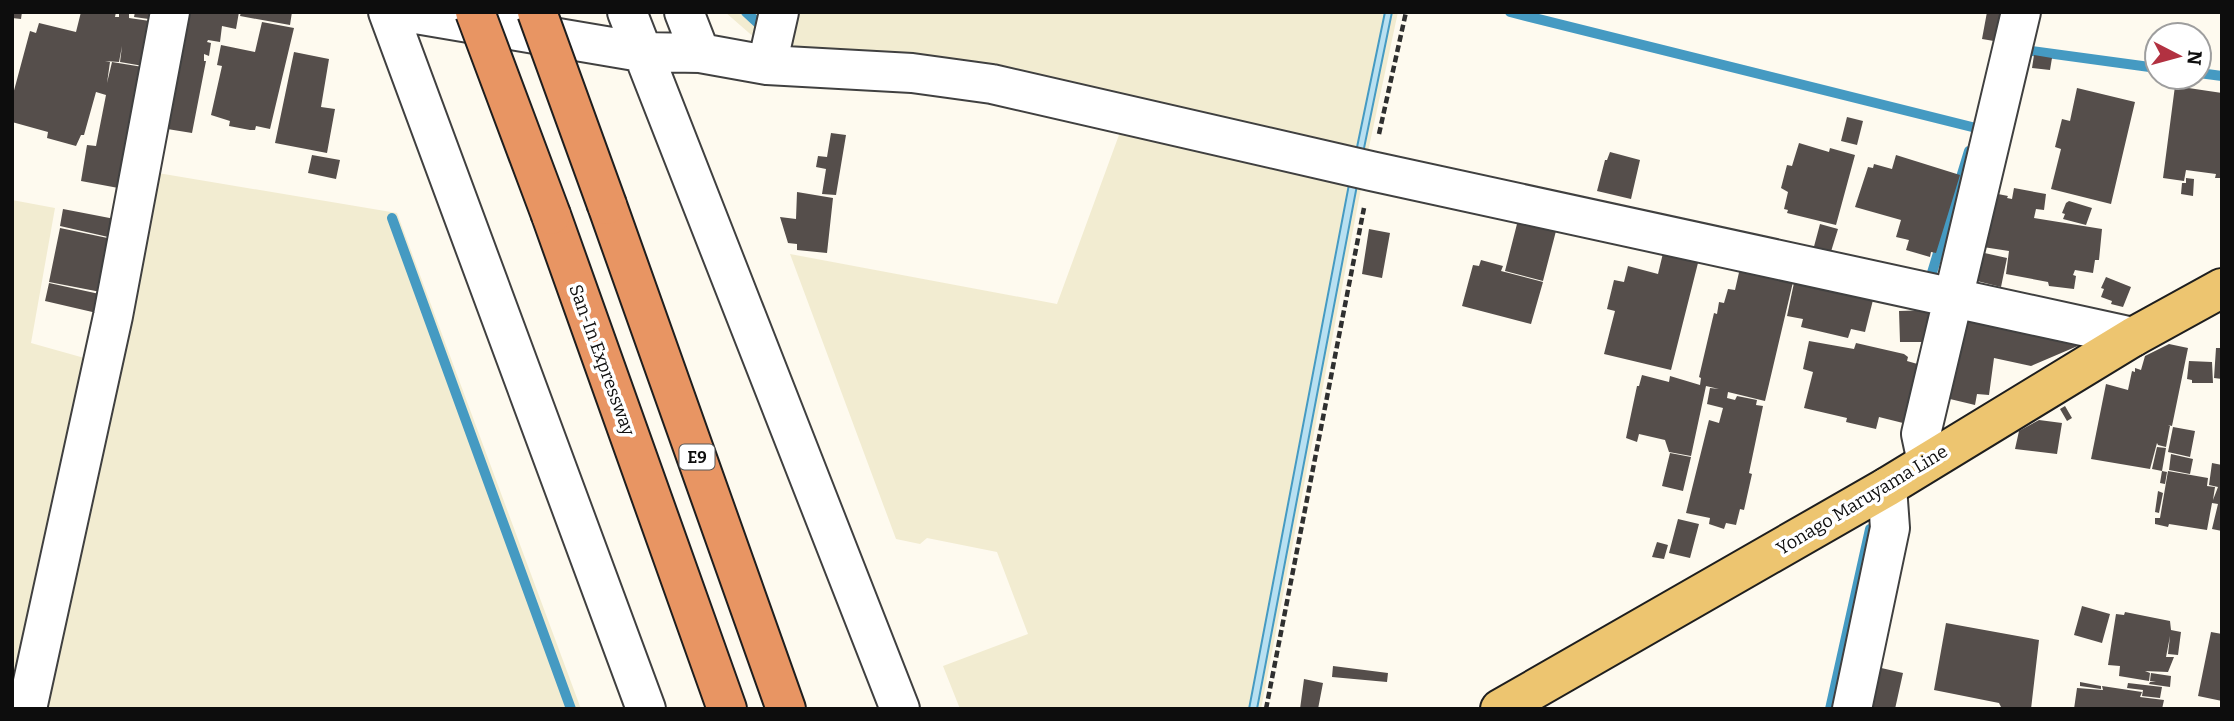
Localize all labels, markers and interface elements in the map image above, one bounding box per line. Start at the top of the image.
north arrow [2143,21,2213,91]
text: N [2182,49,2207,67]
street label: San-In Expressway [564,281,640,439]
street label: Yonago Maruyama Line [1772,440,1952,560]
road number: E9 [680,445,714,470]

